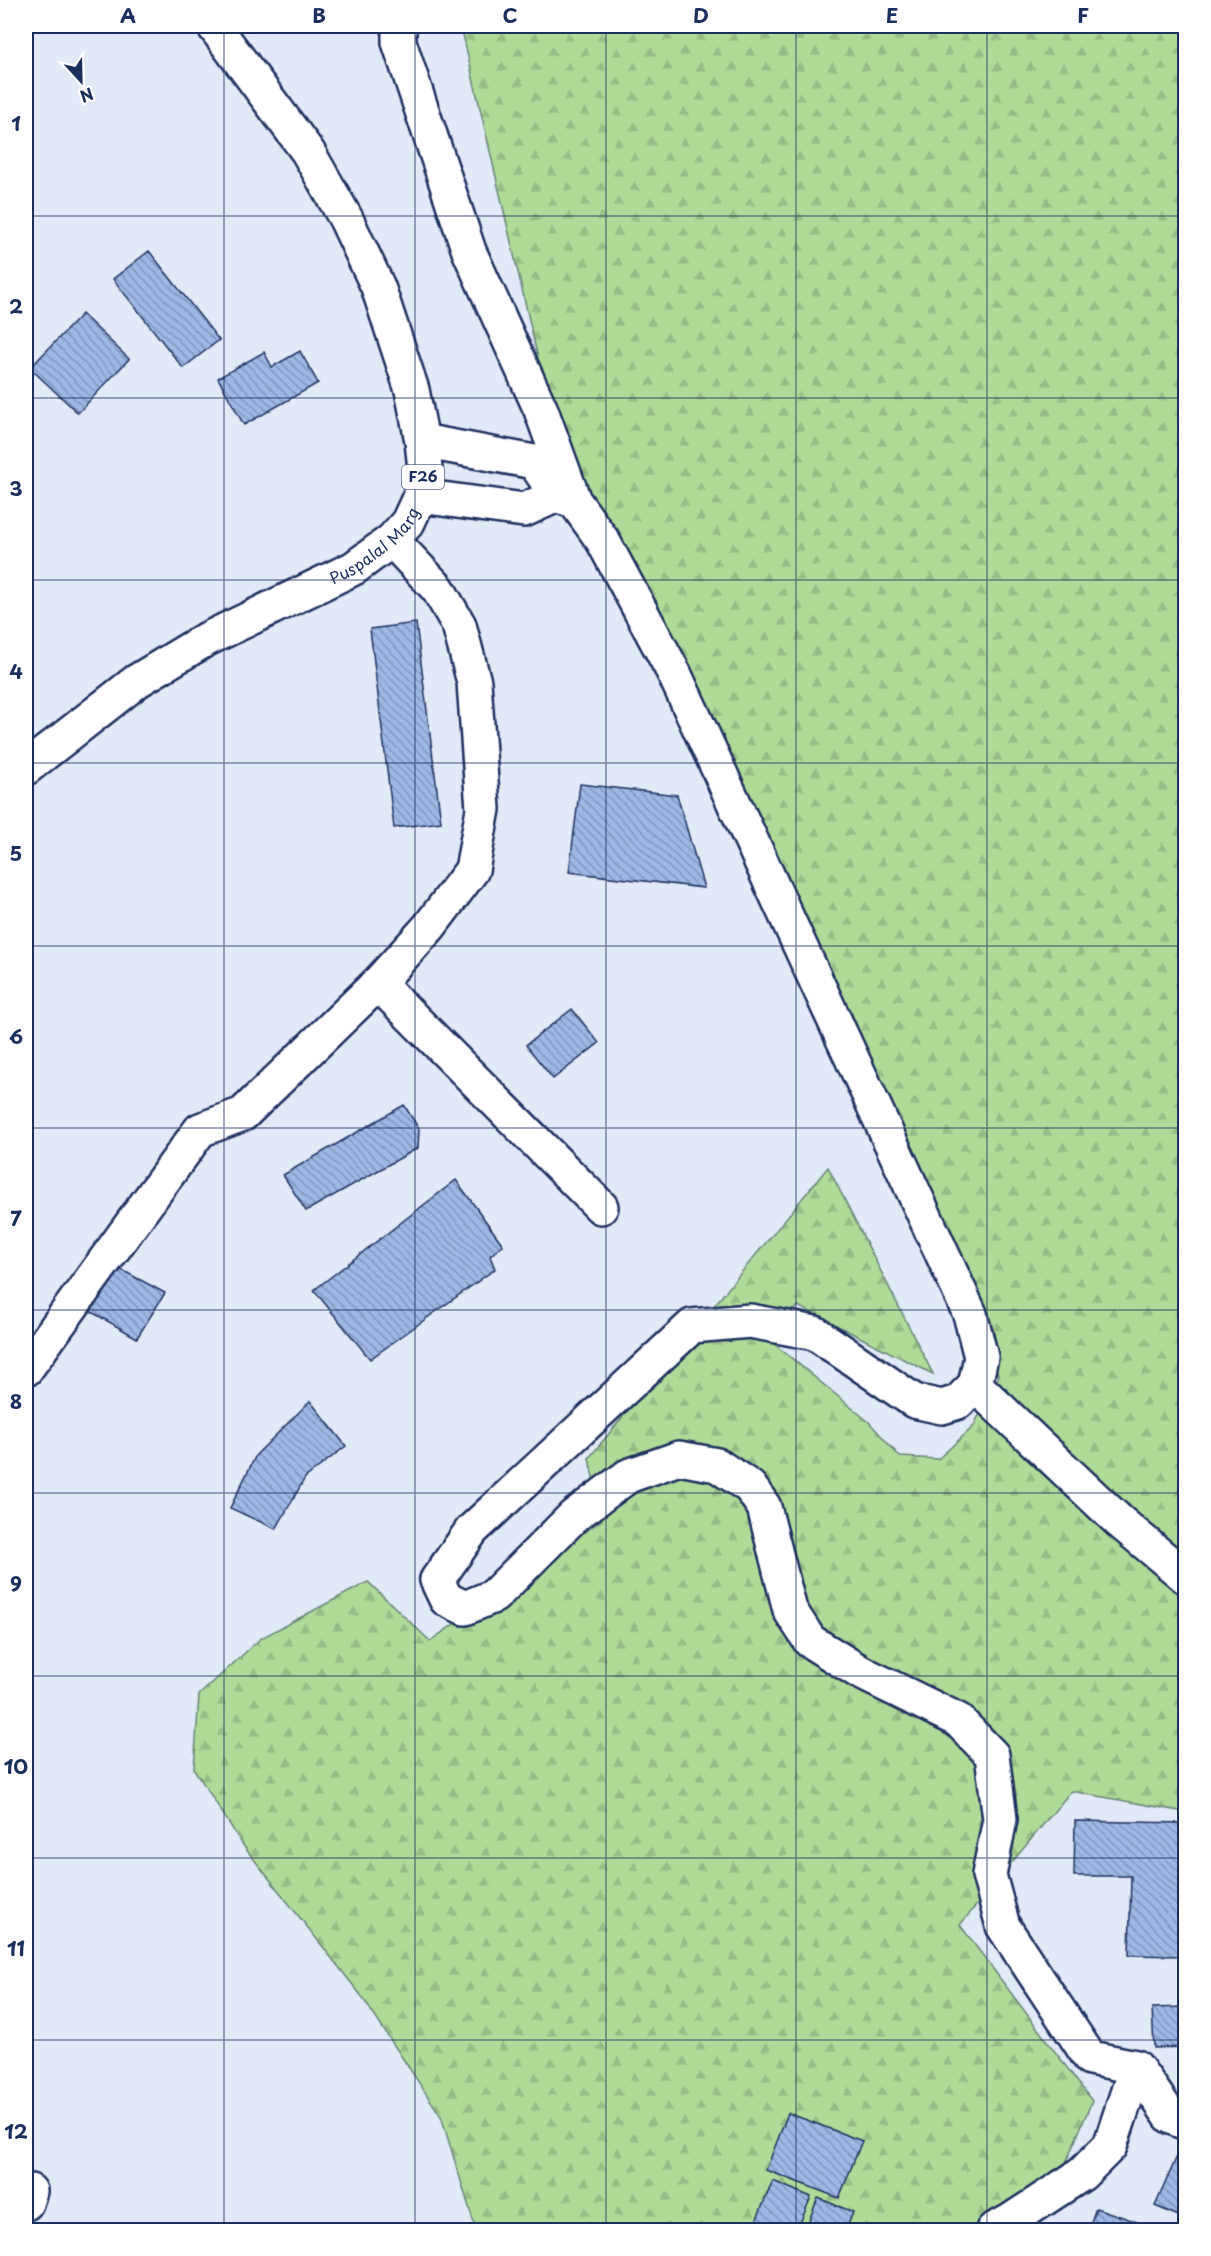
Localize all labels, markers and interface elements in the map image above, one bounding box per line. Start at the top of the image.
text: A [120,0,136,30]
text: B [312,0,326,30]
text: C [502,0,518,30]
text: D [693,0,709,30]
text: E [886,0,898,30]
text: F [1077,0,1089,30]
north arrow [51,51,111,111]
text: N [77,82,97,109]
text: 1 [11,108,21,138]
text: 2 [9,291,23,321]
road number: F26 [402,465,444,489]
text: 3 [9,473,23,503]
street label: Puspalal Marg [325,503,424,589]
text: 4 [9,656,23,686]
text: 5 [10,838,22,868]
text: 6 [9,1021,23,1051]
text: 7 [10,1203,22,1233]
text: 8 [10,1386,22,1416]
text: 9 [10,1568,22,1598]
text: 10 [4,1751,28,1781]
text: 11 [7,1933,25,1963]
text: 12 [4,2116,28,2146]

